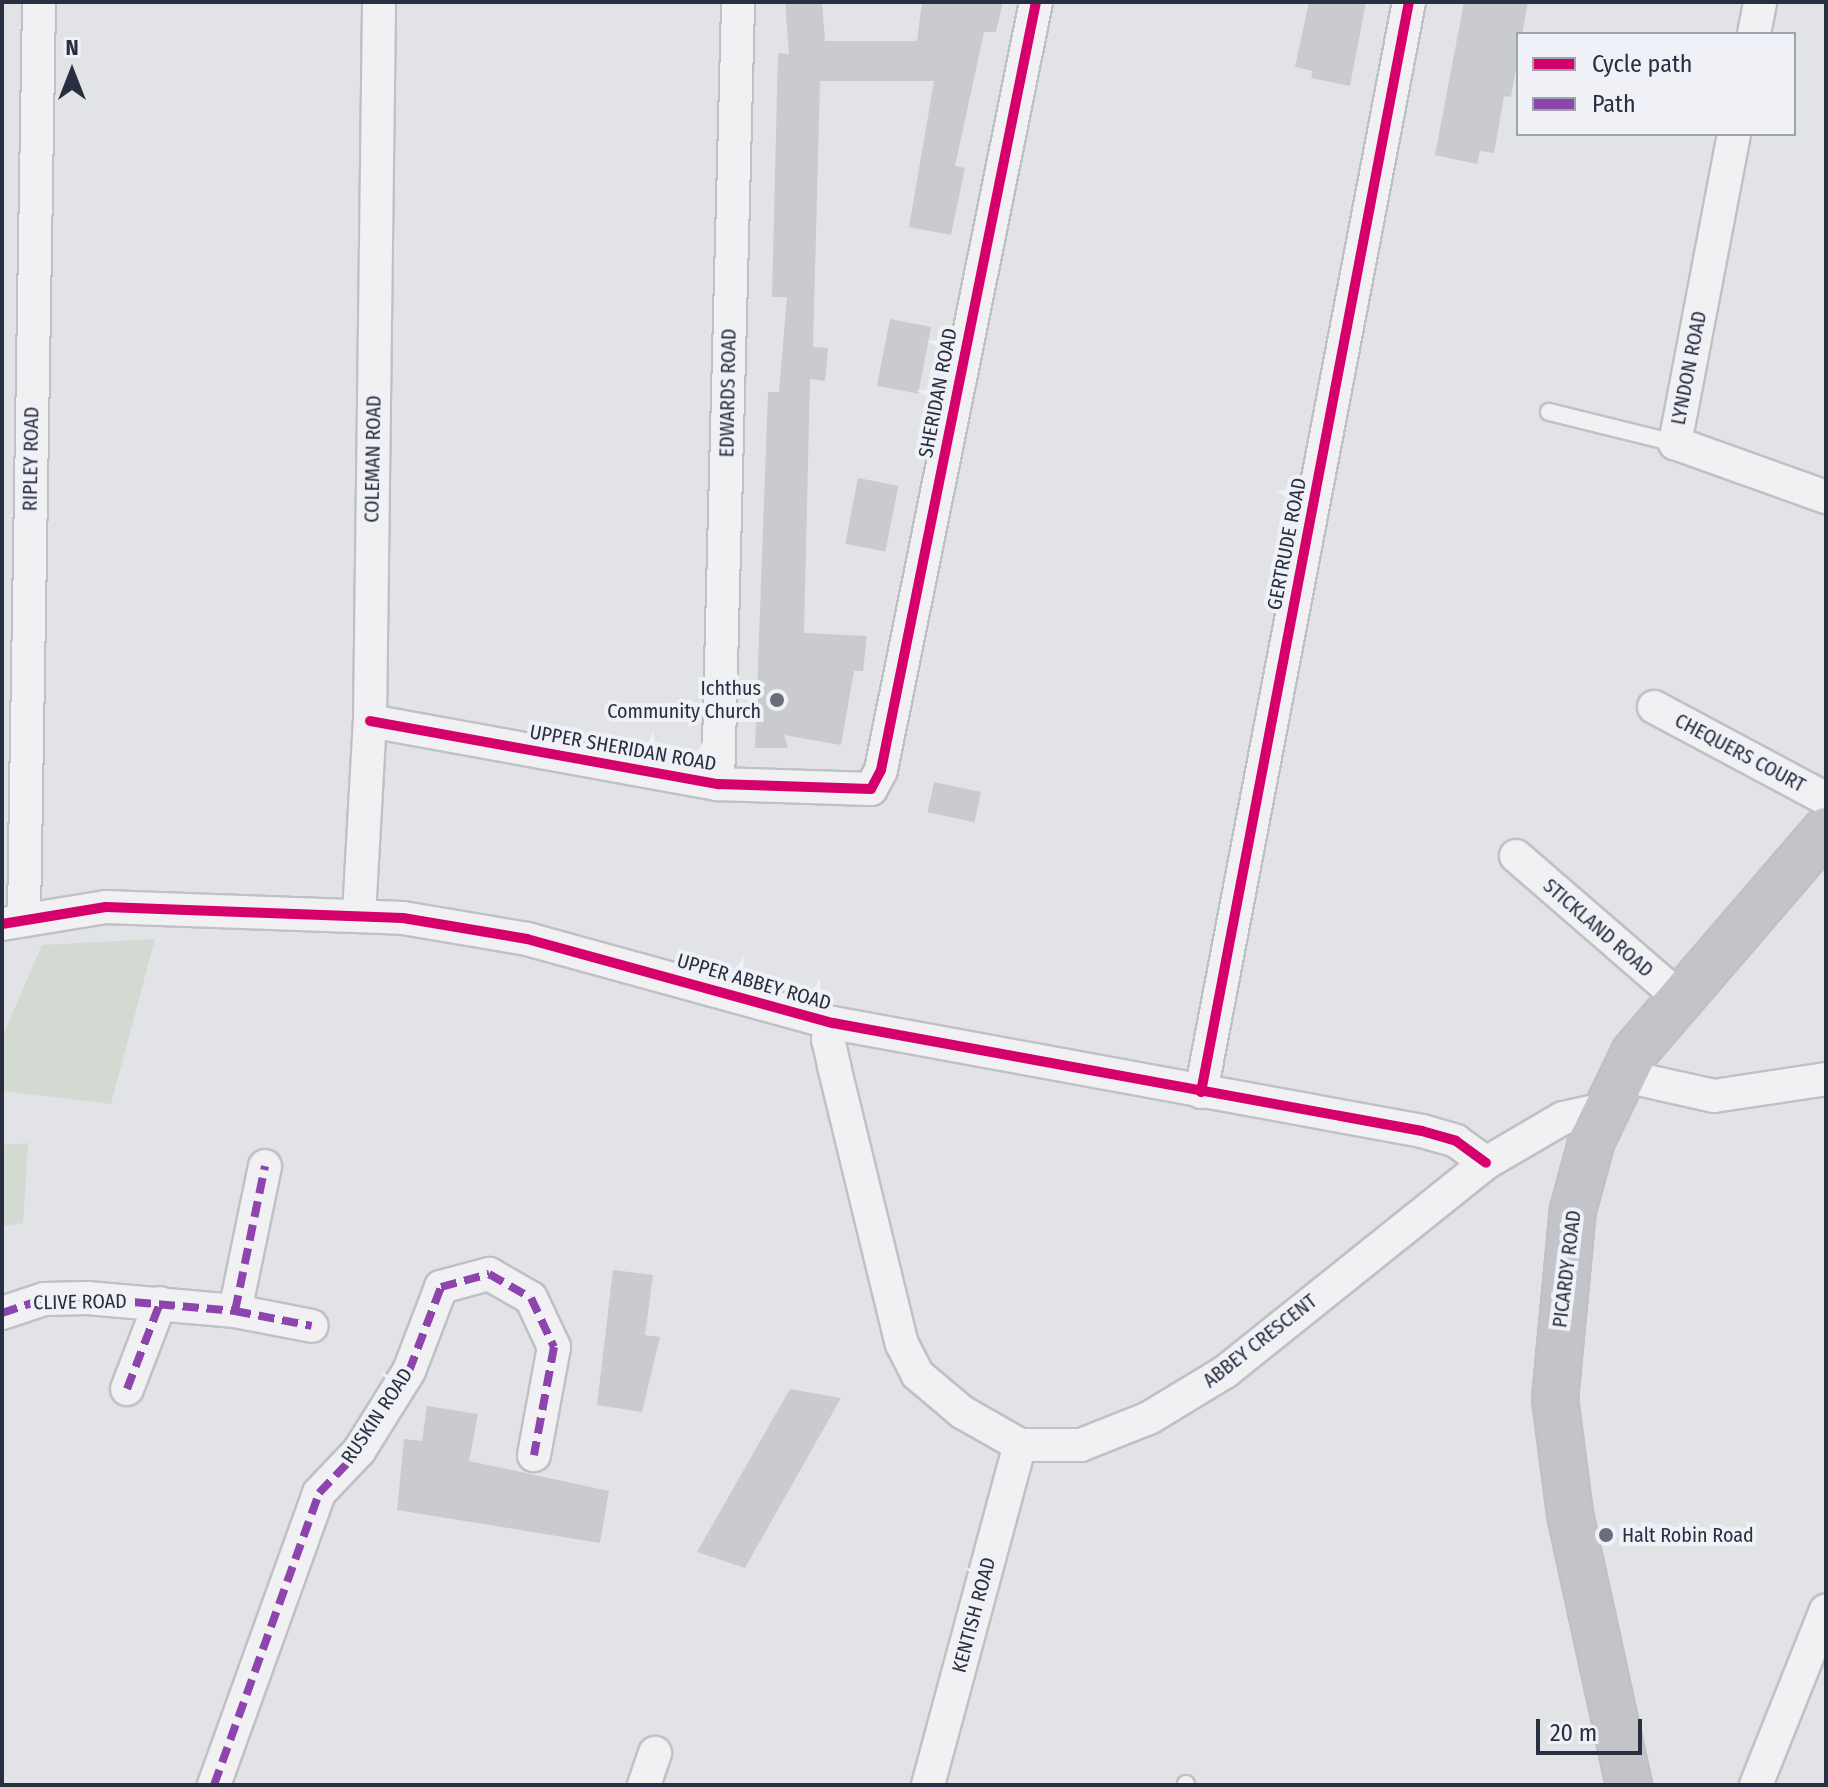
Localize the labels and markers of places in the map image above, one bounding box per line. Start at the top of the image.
place label: Ichthus Community Church [607,676,761,723]
marker: Ichthus Community Church [768,691,786,709]
place label: Halt Robin Road [1622,1523,1754,1547]
marker: Halt Robin Road [1597,1526,1615,1544]

